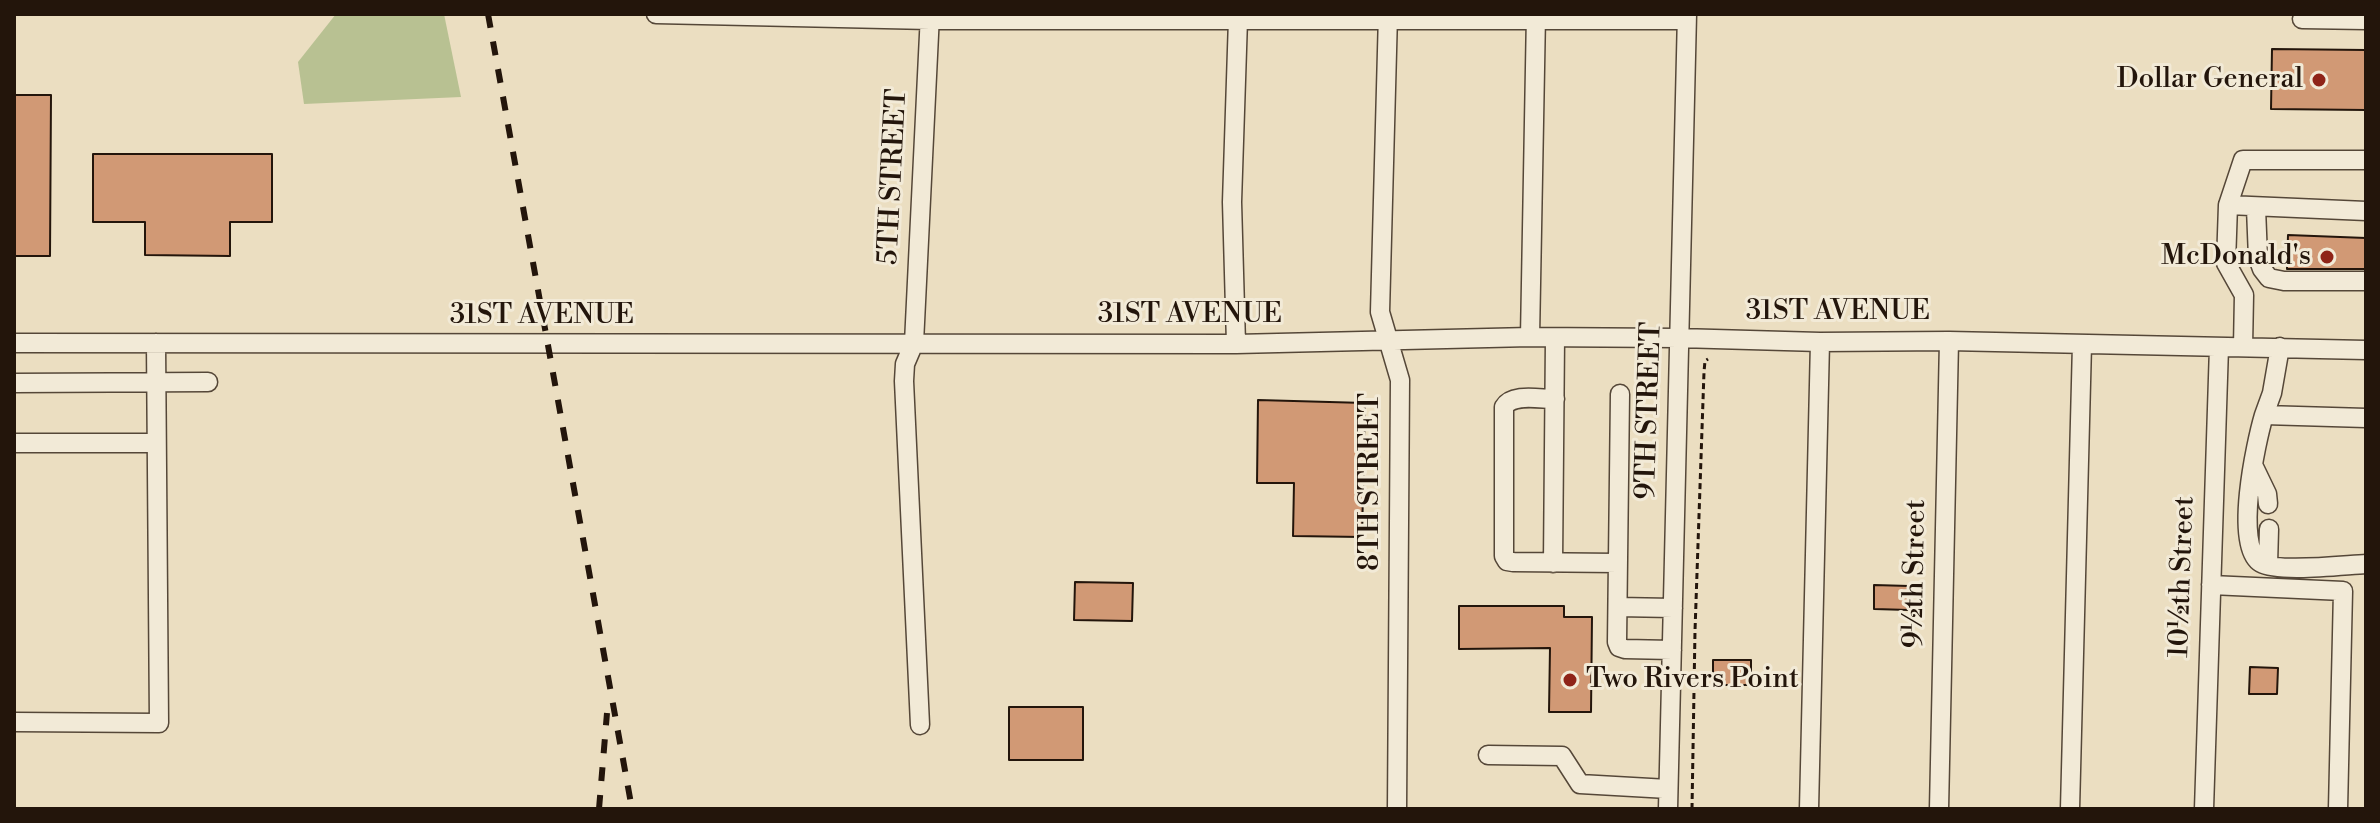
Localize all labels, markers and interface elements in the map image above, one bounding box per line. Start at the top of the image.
place label: Dollar General [2117,63,2303,97]
marker: Dollar General [2310,71,2328,89]
street label: 5TH STREET [873,88,915,266]
place label: McDonald's [2161,240,2311,274]
marker: McDonald's [2318,248,2336,266]
street label: 31ST AVENUE [1746,295,1930,329]
street label: 31ST AVENUE [1098,298,1282,332]
street label: 31ST AVENUE [450,299,634,333]
street label: 9TH STREET [1630,322,1670,500]
street label: 8TH STREET [1354,393,1388,571]
street label: 10½th Street [2163,496,2203,658]
street label: 9½th Street [1898,499,1934,649]
place label: Two Rivers Point [1586,663,1799,697]
marker: Two Rivers Point [1561,671,1579,689]

